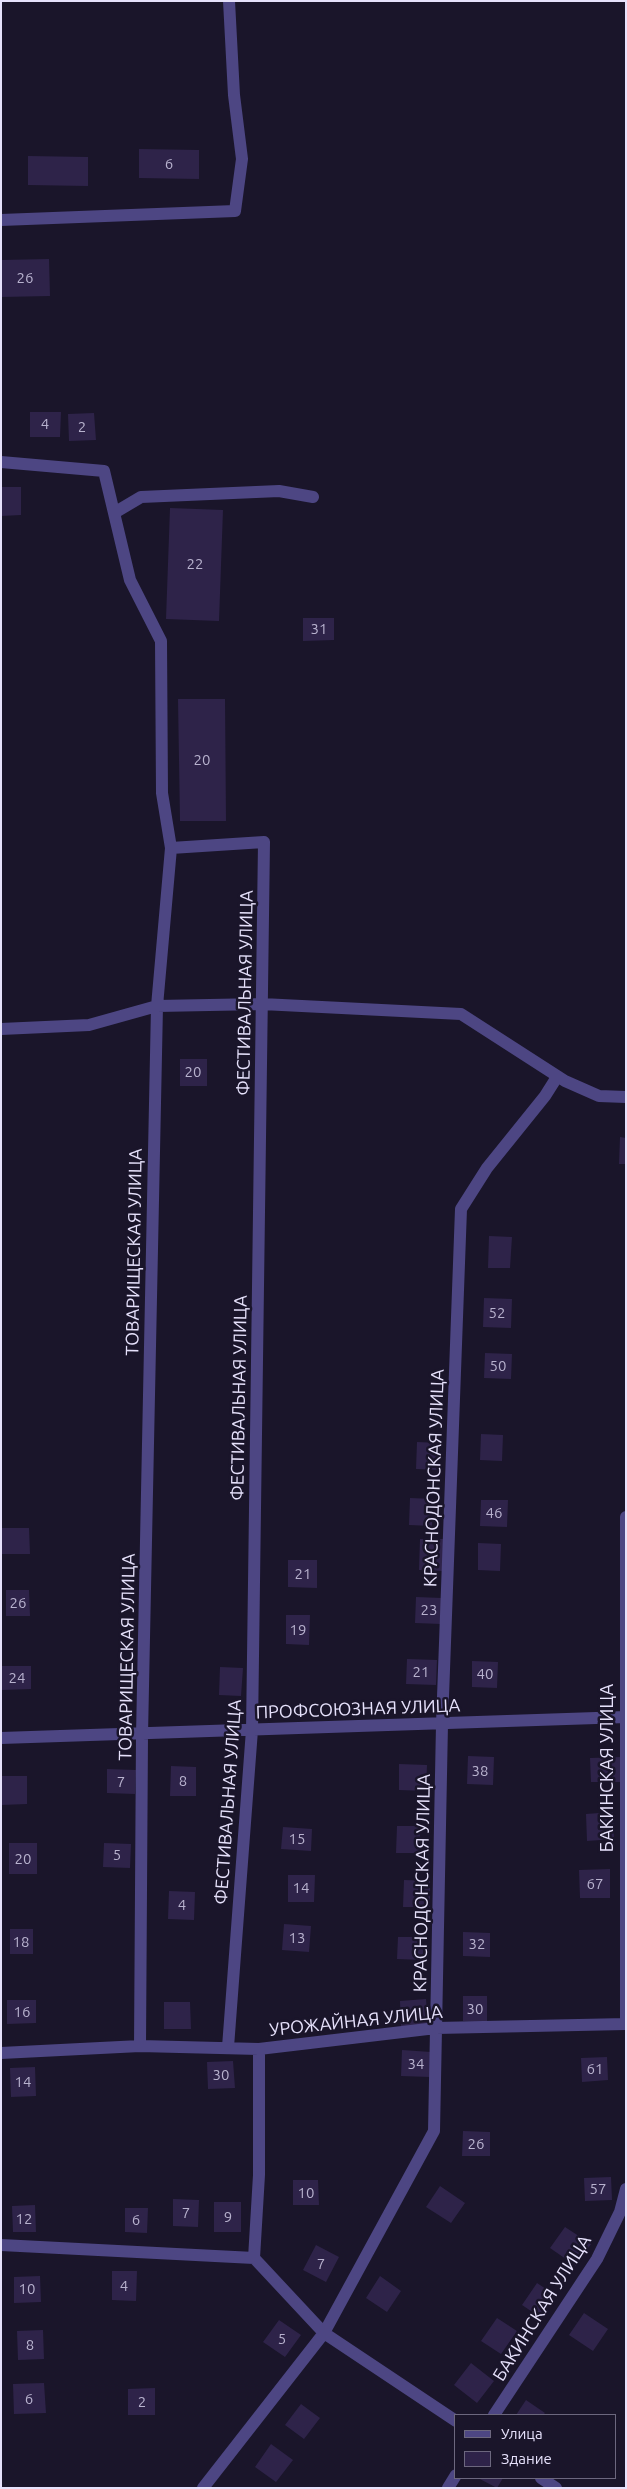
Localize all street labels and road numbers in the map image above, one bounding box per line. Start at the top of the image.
street label: ФЕСТИВАЛЬНАЯ УЛИЦА [232,890,258,1096]
street label: ТОВАРИЩЕСКАЯ УЛИЦА [121,1148,147,1356]
street label: ФЕСТИВАЛЬНАЯ УЛИЦА [226,1295,252,1501]
street label: КРАСНОДОНСКАЯ УЛИЦА [419,1369,449,1587]
street label: ТОВАРИЩЕСКАЯ УЛИЦА [114,1553,140,1761]
street label: БАКИНСКАЯ УЛИЦА [596,1684,618,1852]
street label: ПРОФСОЮЗНАЯ УЛИЦА [255,1695,461,1723]
street label: ФЕСТИВАЛЬНАЯ УЛИЦА [210,1699,246,1905]
street label: КРАСНОДОНСКАЯ УЛИЦА [409,1774,435,1992]
street label: УРОЖАЙНАЯ УЛИЦА [268,2001,444,2041]
street label: БАКИНСКАЯ УЛИЦА [488,2231,596,2385]

